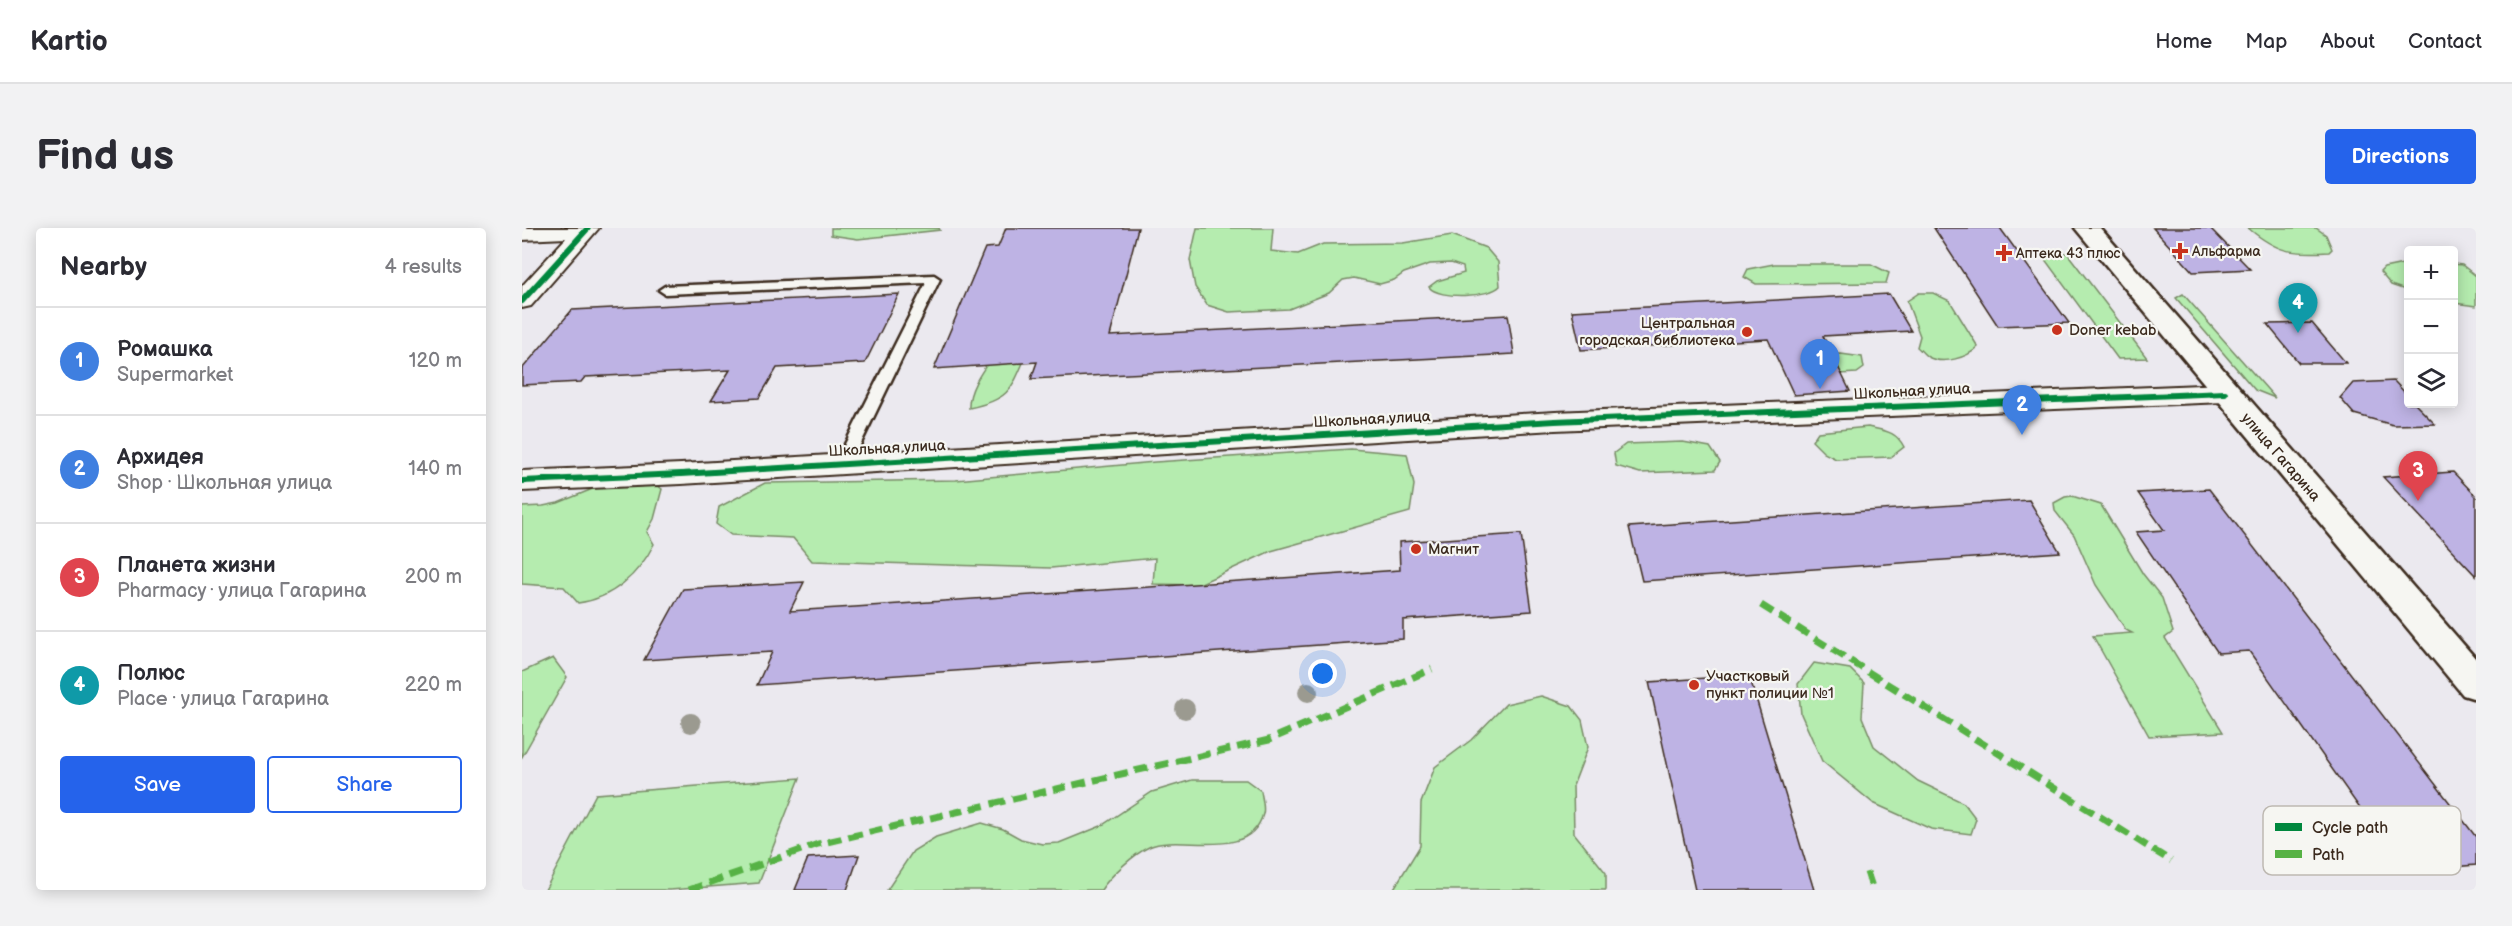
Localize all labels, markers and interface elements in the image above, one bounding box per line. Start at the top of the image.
text: Kartio [30,25,108,58]
text: Home [2155,29,2212,54]
text: Map [2245,29,2287,54]
text: About [2320,29,2375,54]
text: Contact [2408,29,2482,54]
button: Directions [2325,129,2476,184]
text: Find us [36,131,174,182]
place label: Альфарма [2191,243,2261,260]
marker: Альфарма [2173,244,2187,258]
place label: Аптека 43 плюс [2015,245,2121,262]
marker: Аптека 43 плюс [1997,246,2011,260]
map controls [2404,246,2458,408]
button: + [2404,246,2458,300]
text: Nearby [60,252,147,283]
text: 4 results [384,255,462,279]
pin: 4 [2278,284,2318,333]
button: − [2404,300,2458,354]
place label: Центральная городская библиотека [1579,314,1735,350]
place label: Doner kebab [2069,321,2157,340]
marker: Doner kebab [2050,323,2064,337]
marker: Центральная городская библиотека [1740,325,1754,339]
text: Ромашка [117,336,213,363]
pin: 1 [1800,340,1840,389]
text: 1 [75,349,84,373]
text: 120 m [409,349,462,373]
button: layers [2404,354,2458,408]
text: Supermarket [117,363,233,387]
street label: Школьная улица [1853,379,1971,404]
pin: 2 [2002,386,2042,435]
street label: Школьная улица [1313,407,1431,432]
street label: улица Гагарина [2237,409,2324,506]
street label: Школьная улица [828,436,946,461]
text: Архидея [117,444,204,471]
pin: 3 [2398,452,2438,501]
text: 2 [74,457,85,481]
text: 140 m [408,457,462,481]
text: Shop · Школьная улица [117,471,332,495]
place label: Магнит [1428,540,1479,559]
marker: Магнит [1409,542,1423,556]
text: Планета жизни [117,552,276,579]
text: 3 [74,565,85,589]
text: 200 m [405,565,462,589]
text: Pharmacy · улица Гагарина [117,579,367,603]
your location [1308,659,1337,688]
text: Полюс [117,660,185,687]
place label: Участковый пункт полиции №1 [1706,667,1834,703]
text: 4 [74,673,85,697]
text: 220 m [405,673,462,697]
marker: Участковый пункт полиции №1 [1687,678,1701,692]
text: Place · улица Гагарина [117,687,329,711]
button: Save [60,756,255,813]
button: Share [267,756,462,813]
legend [2263,806,2461,875]
text: Cycle path [2312,819,2388,838]
text: Path [2312,846,2344,865]

